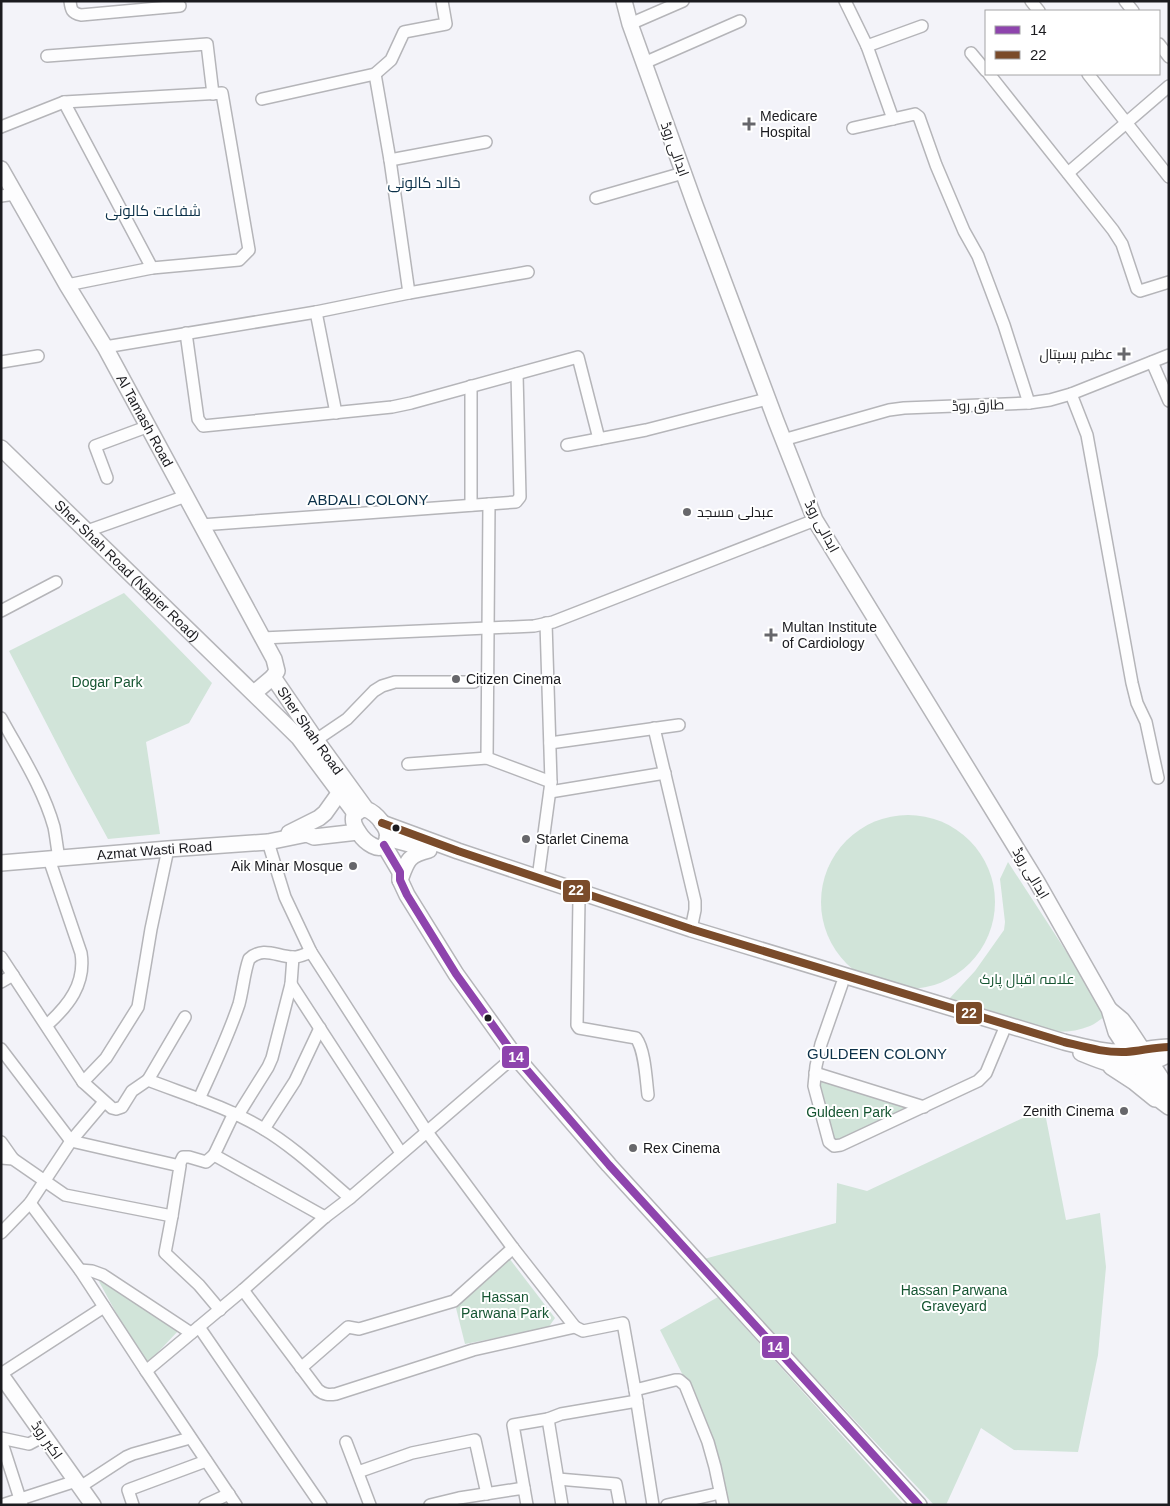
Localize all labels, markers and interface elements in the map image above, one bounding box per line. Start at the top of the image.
legend [985,10,1160,75]
text: 14 [1030,21,1047,38]
text: 22 [1030,46,1047,63]
place label: Medicare Hospital [760,108,818,140]
marker: Medicare Hospital [742,117,756,131]
street label: ابدالی روڈ [658,120,692,178]
district label: خالد کالونی [388,174,460,193]
district label: شفاعت کالونی [105,202,201,221]
place label: عظیم ہسپتال [1040,346,1113,364]
marker: عظیم ہسپتال [1117,347,1131,361]
street label: Al Tamash Road [113,372,176,470]
street label: طارق روڈ [952,396,1004,415]
district label: ABDALI COLONY [308,491,428,508]
street label: Sher Shah Road (Napier Road) [51,497,203,645]
street label: ابدالی روڈ [802,497,842,555]
place label: عبدلی مسجد [697,504,774,520]
marker: عبدلی مسجد [681,506,693,518]
place label: Multan Institute of Cardiology [782,619,877,651]
marker: Multan Institute of Cardiology [764,628,778,642]
place label: Citizen Cinema [466,671,561,687]
marker: Citizen Cinema [450,673,462,685]
park label: Dogar Park [72,674,143,690]
street label: Sher Shah Road [274,684,346,778]
unlabelled marker [391,823,401,833]
place label: Starlet Cinema [536,831,629,847]
marker: Starlet Cinema [520,833,532,845]
street label: Azmat Wasti Road [96,838,213,863]
street label: ابدالی روڈ [1009,844,1053,902]
place label: Aik Minar Mosque [231,858,343,874]
marker: Aik Minar Mosque [347,860,359,872]
line badge: 22 [562,879,591,903]
text: 22 [568,882,584,898]
park label: علامہ اقبال پارک [980,971,1074,989]
line badge: 22 [955,1001,983,1025]
text: 22 [961,1005,977,1021]
unlabelled marker [483,1013,493,1023]
line badge: 14 [501,1045,530,1069]
district label: GULDEEN COLONY [807,1045,947,1062]
text: 14 [508,1049,524,1065]
place label: Zenith Cinema [1023,1103,1114,1119]
park label: Guldeen Park [806,1104,893,1120]
marker: Zenith Cinema [1118,1105,1130,1117]
place label: Rex Cinema [643,1140,720,1156]
marker: Rex Cinema [627,1142,639,1154]
park label: Hassan Parwana Graveyard [901,1282,1008,1314]
park label: Hassan Parwana Park [461,1289,550,1321]
line badge: 14 [761,1335,790,1359]
text: 14 [767,1339,783,1355]
street label: اکبر روڈ [28,1418,66,1462]

